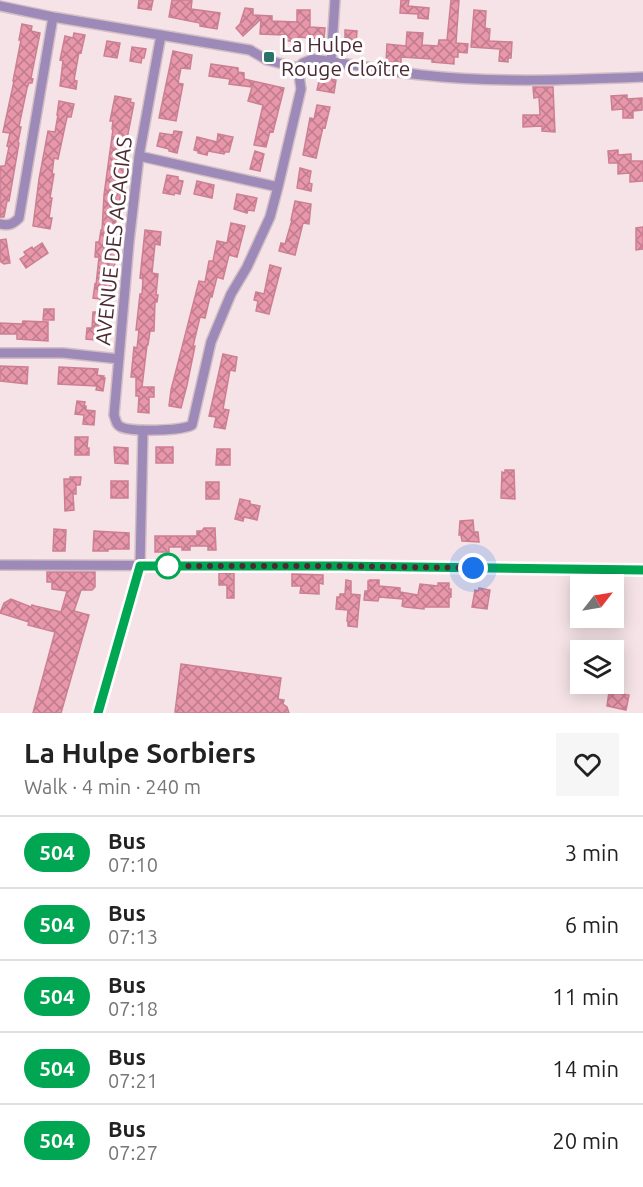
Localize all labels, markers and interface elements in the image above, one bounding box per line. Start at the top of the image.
place label: La Hulpe Rouge Cloître [281,32,410,80]
marker: La Hulpe Rouge Cloître [262,50,276,64]
street label: AVENUE DES ACACIAS [90,135,136,346]
unlabelled marker [155,553,181,579]
your location [458,553,488,583]
north arrow [570,574,624,628]
map controls [570,574,624,694]
button: layers [570,640,624,694]
button: heart [556,733,619,796]
text: La Hulpe Sorbiers [24,737,256,768]
text: Walk · 4 min · 240 m [24,775,201,798]
text: Bus [108,828,146,853]
text: 504 [39,840,75,864]
text: 3 min [565,840,619,865]
text: 07:10 [108,853,158,876]
text: Bus [108,900,146,925]
text: 504 [39,912,75,936]
text: 6 min [565,912,619,937]
text: 07:13 [108,925,158,948]
text: Bus [108,972,146,997]
text: 504 [39,984,75,1008]
text: 11 min [552,984,619,1009]
text: 07:18 [108,997,158,1020]
text: Bus [108,1044,146,1069]
text: 504 [39,1056,75,1080]
text: 14 min [552,1056,619,1081]
text: 07:21 [108,1069,158,1092]
text: Bus [108,1116,146,1141]
text: 504 [39,1128,75,1152]
text: 20 min [552,1128,619,1153]
text: 07:27 [108,1141,158,1164]

